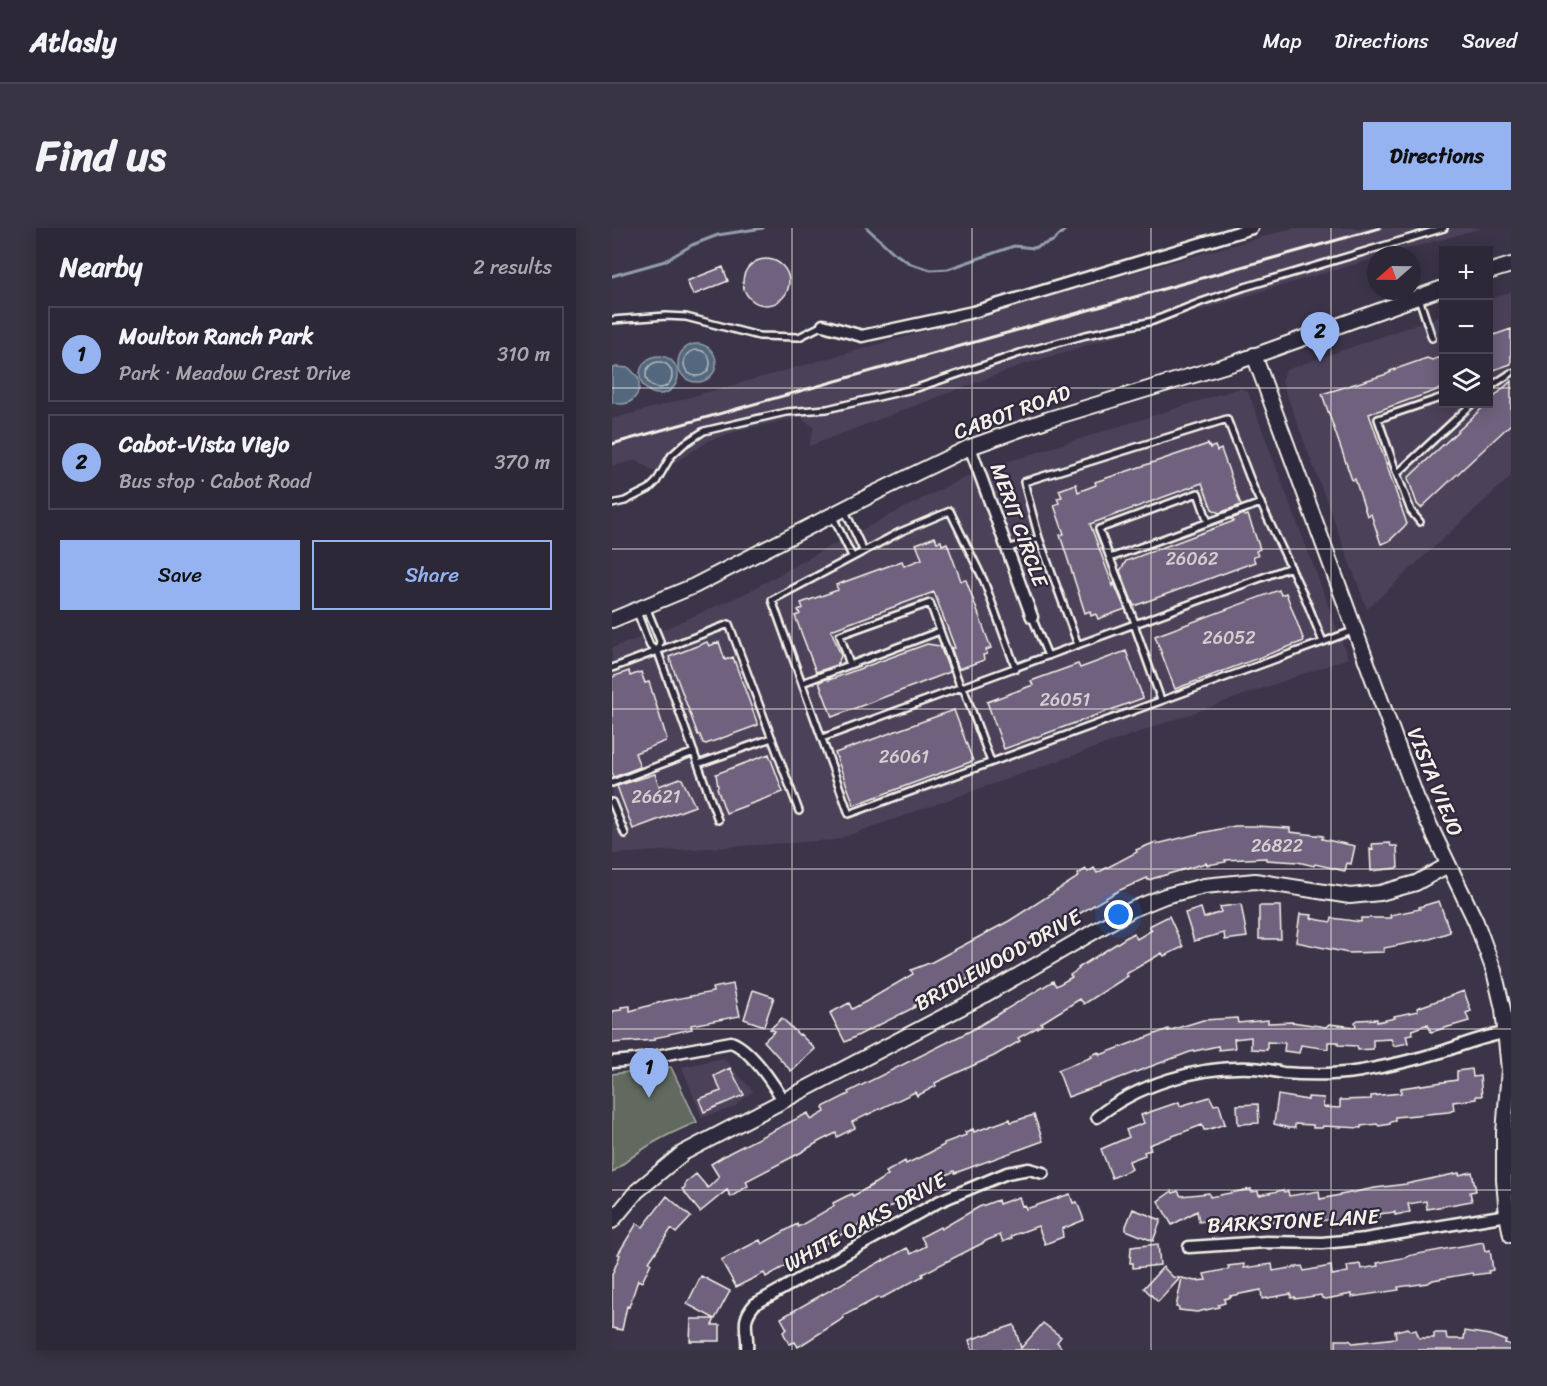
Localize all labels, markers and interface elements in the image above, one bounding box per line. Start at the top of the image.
text: Atlasly [30,17,117,66]
text: Map [1263,22,1301,60]
text: Directions [1334,22,1429,60]
text: Saved [1462,22,1517,60]
text: Find us [36,119,166,193]
button: Directions [1363,122,1511,190]
text: Nearby [60,244,142,290]
north arrow [1367,246,1421,300]
map controls [1439,246,1493,408]
button: + [1439,246,1493,300]
text: 2 results [473,250,552,285]
button: − [1439,300,1493,354]
pin: 2 [1300,312,1340,362]
text: Moulton Ranch Park [119,317,314,356]
text: 1 [77,337,86,372]
text: 310 m [497,337,550,372]
button: layers [1439,354,1493,408]
text: Park · Meadow Crest Drive [119,356,351,391]
street label: CABOT ROAD [948,373,1076,451]
text: Cabot-Vista Viejo [119,425,289,464]
text: 2 [76,445,87,480]
text: 370 m [494,445,550,480]
street label: MERIT CIRCLE [979,457,1060,594]
text: Bus stop · Cabot Road [119,464,311,499]
button: Save [60,540,300,610]
button: Share [312,540,552,610]
house number: 26062 [1166,543,1218,575]
house number: 26052 [1202,622,1256,654]
house number: 26051 [1040,684,1091,716]
street label: VISTA VIEJO [1396,722,1474,842]
house number: 26061 [879,741,929,773]
house number: 26621 [632,781,681,813]
house number: 26822 [1251,830,1303,862]
street label: BRIDLEWOOD DRIVE [908,898,1090,1022]
your location [1104,900,1133,929]
pin: 1 [630,1048,669,1098]
street label: WHITE OAKS DRIVE [776,1161,955,1283]
street label: BARKSTONE LANE [1206,1197,1381,1244]

